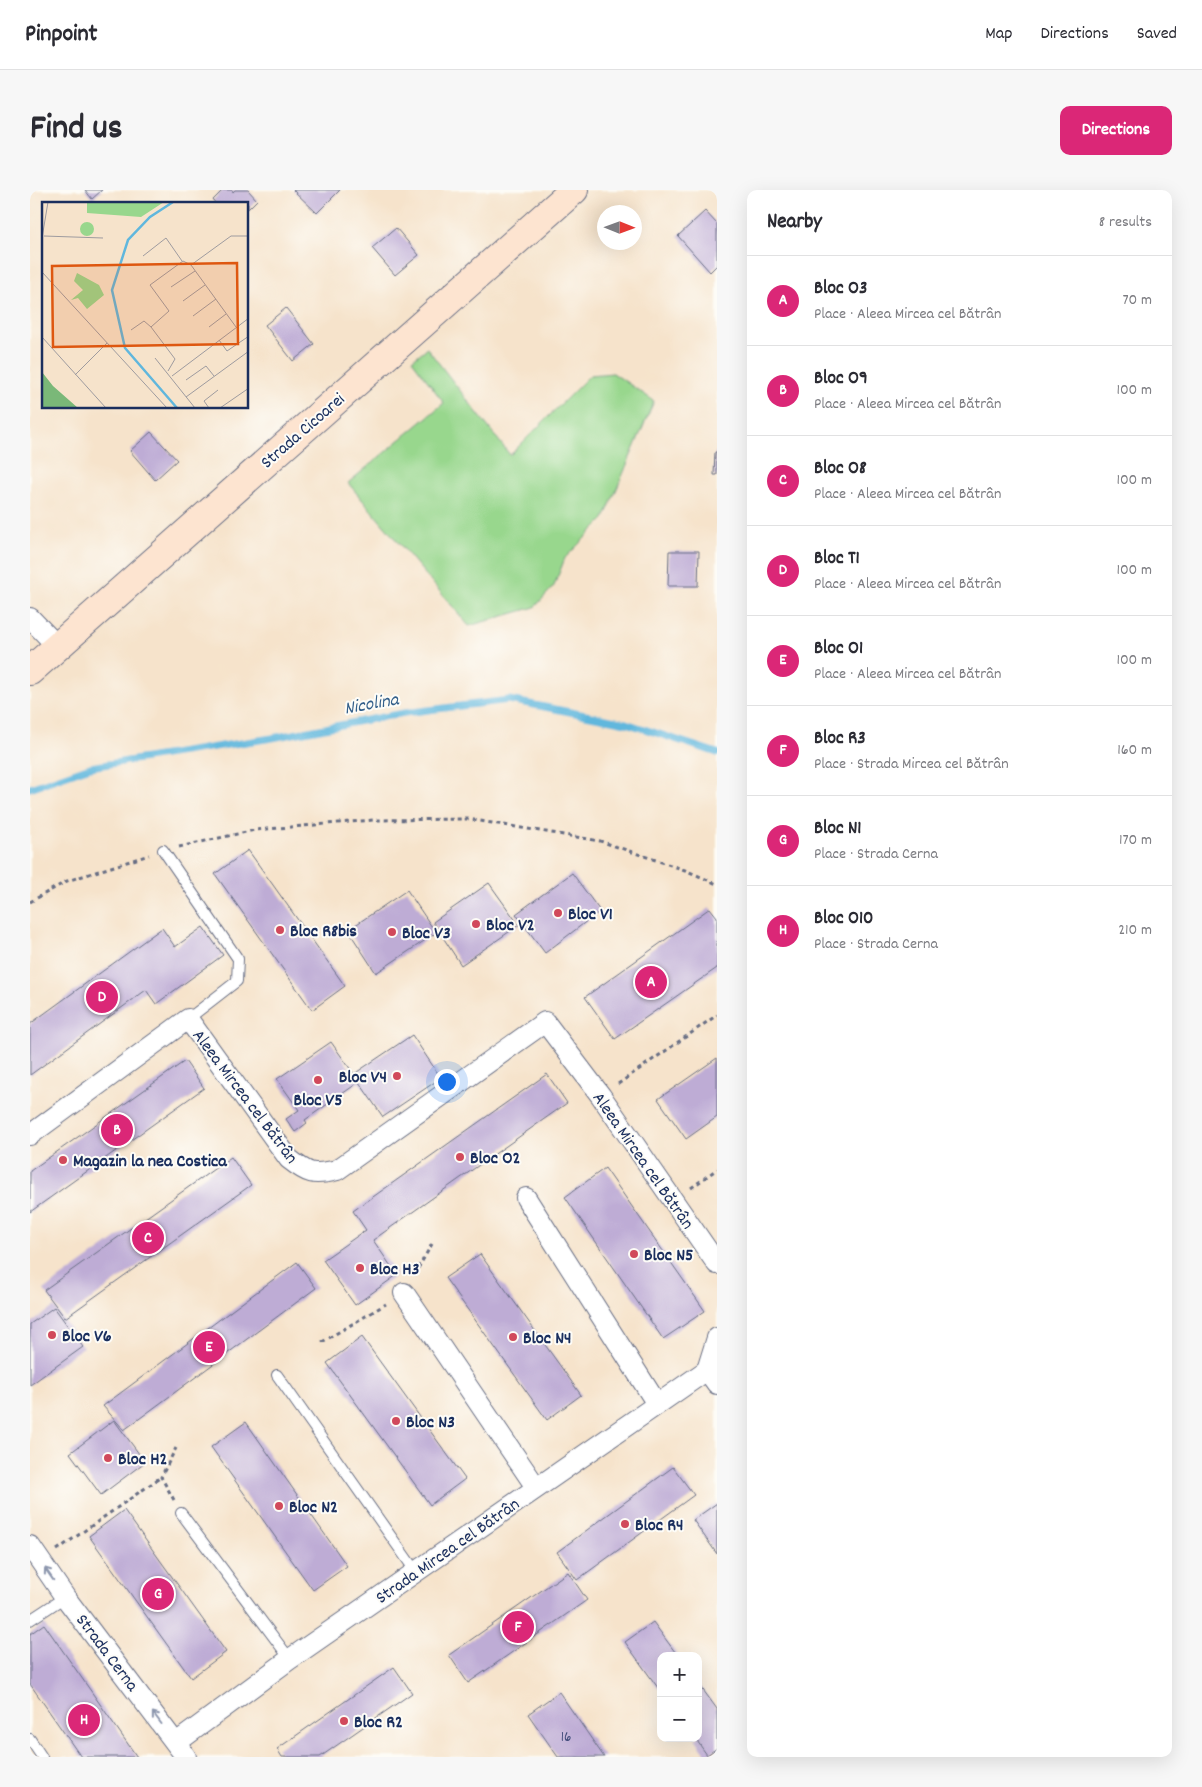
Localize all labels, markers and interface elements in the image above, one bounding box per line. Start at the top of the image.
text: Pinpoint [25,18,97,52]
text: Map [985,22,1012,47]
text: Directions [1040,22,1109,47]
text: Saved [1137,22,1177,47]
text: Find us [30,105,122,155]
button: Directions [1060,106,1172,155]
inset map [42,202,249,409]
north arrow [597,205,642,250]
text: Nearby [767,208,822,238]
text: 8 results [1099,211,1152,234]
text: Bloc O3 [814,276,867,303]
text: A [779,289,787,312]
text: 70 m [1122,289,1152,312]
text: Place · Aleea Mircea cel Bătrân [814,303,1001,326]
text: Bloc O9 [814,366,868,393]
text: B [779,379,787,402]
text: 100 m [1116,379,1152,402]
street label: Strada Cicoarei [256,388,351,476]
text: Place · Aleea Mircea cel Bătrân [814,393,1001,416]
text: Bloc O8 [814,456,867,483]
text: C [779,469,787,492]
text: 100 m [1116,469,1152,492]
text: Place · Aleea Mircea cel Bătrân [814,483,1001,506]
text: Bloc T1 [814,546,860,573]
text: D [779,559,787,582]
text: 100 m [1116,559,1152,582]
text: Place · Aleea Mircea cel Bătrân [814,573,1001,596]
text: Bloc O1 [814,636,863,663]
text: E [779,649,787,672]
text: 100 m [1116,649,1152,672]
text: Place · Aleea Mircea cel Bătrân [814,663,1001,686]
water label: Nicolina [342,687,402,723]
text: Bloc R3 [814,726,866,753]
text: F [779,739,787,762]
text: 160 m [1117,739,1152,762]
text: Place · Strada Mircea cel Bătrân [814,753,1009,776]
text: Bloc N1 [814,816,862,843]
text: G [779,829,787,852]
text: 170 m [1119,829,1152,852]
text: Place · Strada Cerna [814,843,938,866]
place label: Bloc V1 [568,903,613,928]
text: Bloc O10 [814,906,873,933]
marker: Bloc V1 [552,907,564,919]
place label: Bloc V2 [486,914,535,939]
marker: Bloc V2 [470,918,482,930]
text: H [779,919,787,942]
text: 210 m [1118,919,1152,942]
place label: Bloc R8bis [290,920,357,945]
place label: Bloc V3 [402,922,451,947]
marker: Bloc R8bis [274,924,286,936]
marker: Bloc V3 [386,926,398,938]
text: Place · Strada Cerna [814,933,938,956]
pin: A [635,963,667,1001]
pin: D [86,978,118,1016]
street label: Aleea Mircea cel Bătrân [185,1025,303,1170]
place label: Bloc V4 [339,1066,387,1091]
your location [434,1069,460,1095]
marker: Bloc V4 [391,1070,403,1082]
marker: Bloc V5 [312,1074,324,1086]
street label: Aleea Mircea cel Bătrân [585,1088,699,1235]
place label: Bloc V5 [293,1089,343,1114]
pin: B [101,1111,133,1149]
place label: Bloc O2 [470,1147,520,1172]
place label: Magazin la nea Costica [73,1150,227,1175]
marker: Bloc O2 [454,1151,466,1163]
marker: Magazin la nea Costica [57,1154,69,1166]
pin: C [132,1219,164,1257]
place label: Bloc N5 [644,1244,693,1269]
marker: Bloc N5 [628,1248,640,1260]
place label: Bloc H3 [370,1258,419,1283]
marker: Bloc H3 [354,1262,366,1274]
place label: Bloc V6 [62,1325,112,1350]
place label: Bloc N4 [523,1327,572,1352]
pin: E [193,1328,225,1366]
marker: Bloc V6 [46,1329,58,1341]
marker: Bloc N4 [507,1331,519,1343]
place label: Bloc N3 [406,1411,455,1436]
marker: Bloc N3 [390,1415,402,1427]
place label: Bloc H2 [118,1448,167,1473]
marker: Bloc H2 [102,1452,114,1464]
street label: Strada Mircea cel Bătrân [371,1493,525,1611]
place label: Bloc N2 [289,1496,338,1521]
marker: Bloc N2 [273,1500,285,1512]
place label: Bloc R4 [635,1514,683,1539]
marker: Bloc R4 [619,1518,631,1530]
one-way arrow [44,1567,54,1581]
pin: G [142,1575,174,1613]
pin: F [502,1608,534,1646]
street label: Strada Cerna [69,1610,144,1698]
map controls [657,1652,702,1742]
button: + [657,1652,702,1697]
button: − [657,1697,702,1742]
pin: H [68,1701,100,1739]
place label: Bloc R2 [354,1711,403,1736]
one-way arrow [152,1712,163,1725]
marker: Bloc R2 [338,1715,350,1727]
house number: 16 [561,1727,571,1749]

